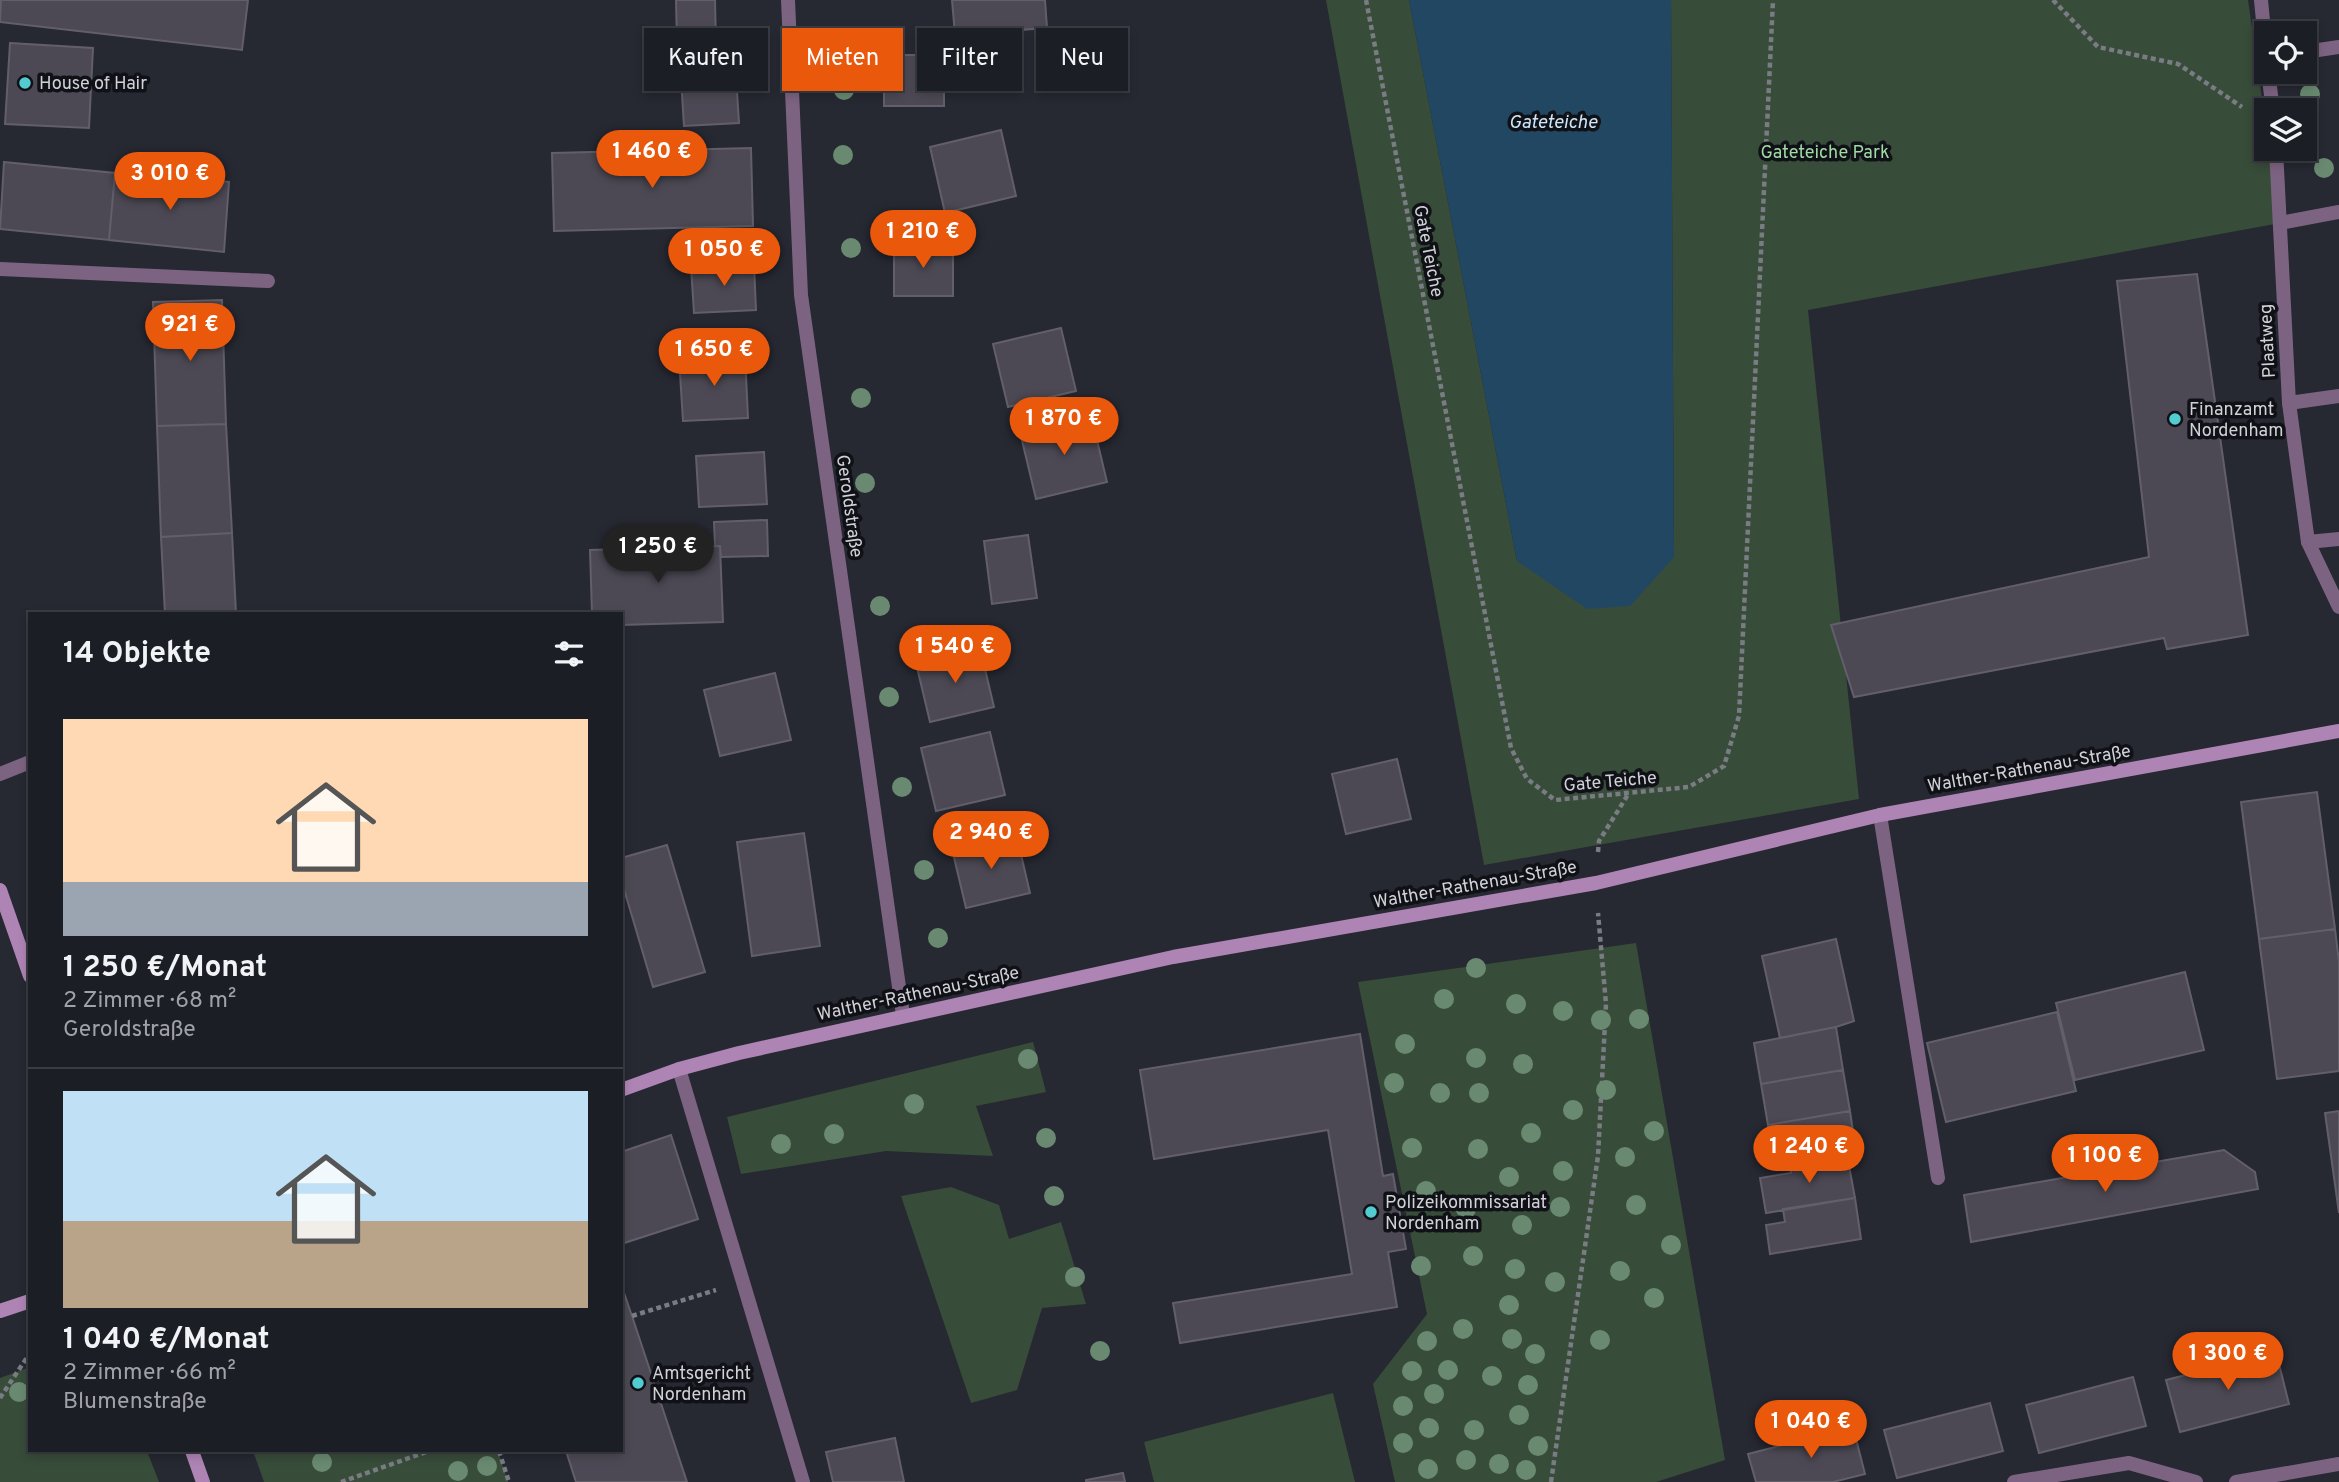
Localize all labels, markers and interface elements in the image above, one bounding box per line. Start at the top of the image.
map controls [2254,21,2317,161]
button: locate [2254,21,2317,84]
chip: Kaufen [644,28,768,91]
chip: Mieten [782,28,903,91]
chip: Filter [917,28,1022,91]
chip: Neu [1036,28,1128,91]
place label: House of Hair [39,73,147,96]
marker: House of Hair [17,75,33,91]
button: layers [2254,98,2317,161]
water label: Gateteiche [1509,111,1597,135]
pin: 1 460 € [587,130,717,190]
text: 1 460 € [612,138,692,167]
park label: Gateteiche Park [1760,142,1890,165]
pin: 3 010 € [105,152,235,212]
text: 3 010 € [130,160,210,189]
street label: Gate Teiche [1407,203,1448,299]
pin: 1 210 € [858,210,988,270]
text: 1 210 € [886,218,960,247]
pin: 1 050 € [659,229,789,288]
text: 1 050 € [684,236,764,265]
street label: Plaatweg [2255,303,2282,379]
pin: 921 € [141,304,239,363]
text: 921 € [161,311,219,340]
pin: 1 650 € [649,328,779,388]
text: 1 650 € [675,336,753,365]
pin: 1 870 € [999,398,1129,457]
place label: Finanzamt Nordenham [2189,399,2284,443]
text: 1 870 € [1026,405,1102,434]
marker: Finanzamt Nordenham [2167,411,2183,427]
street label: Geroldstraße [830,453,867,559]
pin: 1 250 € [593,526,723,585]
text: 1 250 € [619,533,697,562]
pin: 1 540 € [890,626,1020,685]
text: 1 540 € [915,633,995,662]
icon: filters [550,635,588,673]
text: 14 Objekte [63,636,211,673]
street label: Walther-Rathenau-Straße [1926,740,2133,799]
icon: home [263,764,389,890]
street label: Gate Teiche [1562,767,1658,798]
pin: 2 940 € [926,812,1056,871]
text: 2 940 € [949,819,1033,848]
street label: Walther-Rathenau-Straße [1372,856,1579,915]
text: 1 250 €/Monat [63,950,267,987]
street label: Walther-Rathenau-Straße [815,962,1021,1027]
text: 2 Zimmer · 68 m² [63,987,236,1016]
text: Geroldstraße [63,1016,196,1045]
pin: 1 240 € [1744,1126,1874,1185]
text: 1 240 € [1769,1133,1849,1162]
pin: 1 100 € [2040,1134,2170,1194]
icon: home [263,1136,389,1262]
text: 1 100 € [2068,1142,2142,1171]
place label: Polizeikommissariat Nordenham [1385,1192,1547,1236]
marker: Polizeikommissariat Nordenham [1363,1204,1379,1220]
text: 1 040 €/Monat [63,1322,270,1359]
pin: 1 300 € [2163,1332,2293,1392]
text: 1 300 € [2188,1340,2268,1369]
text: 2 Zimmer · 66 m² [63,1359,236,1388]
place label: Amtsgericht Nordenham [652,1363,751,1407]
marker: Amtsgericht Nordenham [630,1375,646,1391]
text: Blumenstraße [63,1388,207,1417]
pin: 1 040 € [1746,1400,1876,1460]
text: 1 040 € [1771,1408,1851,1437]

